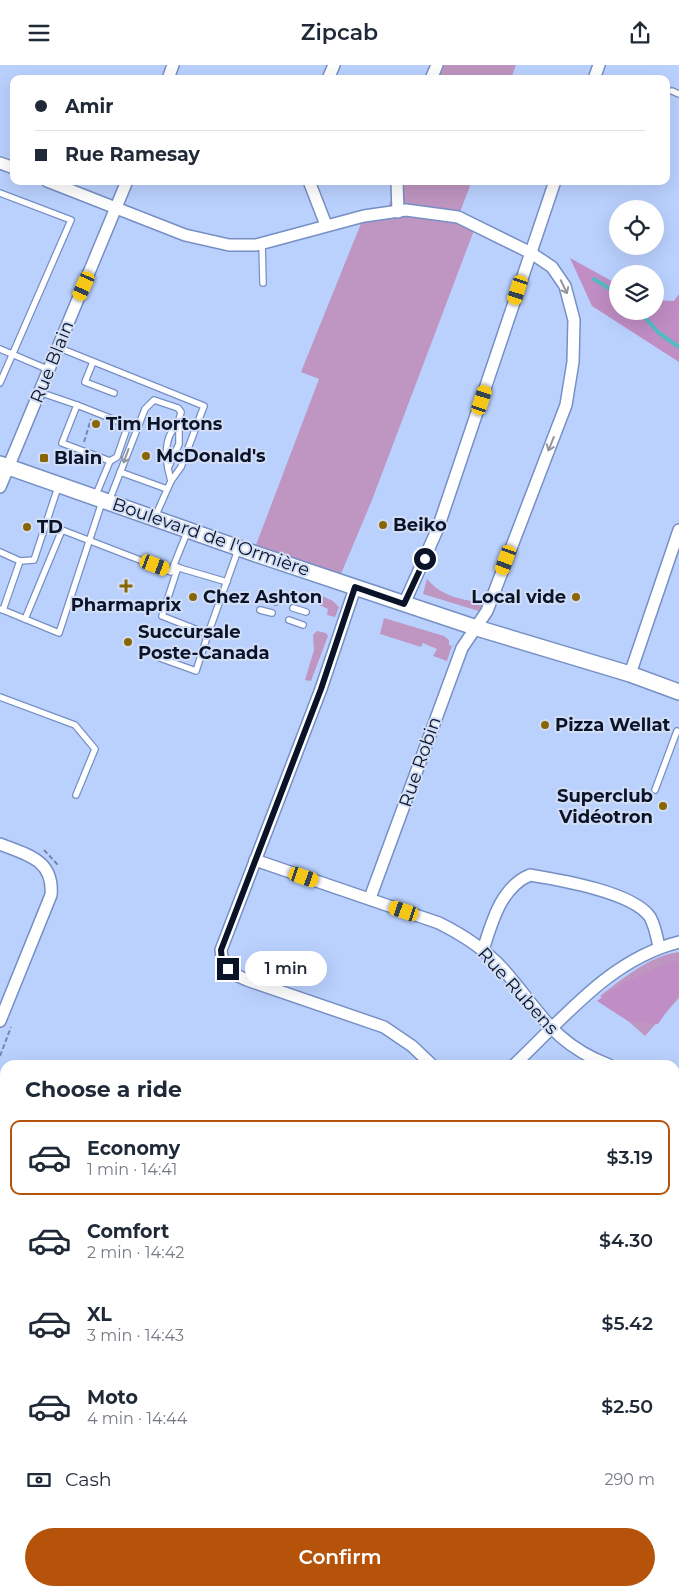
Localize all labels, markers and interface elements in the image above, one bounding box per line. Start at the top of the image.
icon: menu [25,19,53,47]
text: Zipcab [301,19,378,46]
icon: share [626,19,654,47]
text: Amir [65,95,113,118]
text: Rue Ramesay [65,143,200,166]
map controls [609,200,664,320]
button: locate [609,200,664,255]
button: layers [609,265,664,320]
car [71,269,96,303]
car [506,273,529,307]
one-way arrow [559,279,569,294]
street label: Rue Blain [26,318,78,406]
car [470,383,493,417]
place label: Tim Hortons [106,413,223,435]
marker: Tim Hortons [90,418,102,430]
one-way arrow [546,436,555,451]
place label: McDonald's [156,445,266,467]
place label: Blain [54,447,102,469]
one-way arrow [121,448,130,463]
marker: McDonald's [140,450,152,462]
marker: Blain [38,452,50,464]
street label: Boulevard de l'Ormière [109,493,313,581]
place label: Beiko [393,514,447,536]
place label: TD [37,516,63,538]
marker: Beiko [377,519,389,531]
marker: TD [21,521,33,533]
car [493,543,518,577]
route start [414,548,436,570]
car [138,553,171,577]
marker: Pharmaprix [120,580,132,592]
place label: Chez Ashton [203,586,322,608]
place label: Local vide [471,586,566,608]
marker: Chez Ashton [187,591,199,603]
marker: Local vide [570,591,582,603]
place label: Pharmaprix [71,594,182,616]
place label: Succursale Poste-Canada [138,621,270,664]
marker: Succursale Poste-Canada [122,636,134,648]
street label: Rue Robin [394,714,446,810]
place label: Pizza Wellat [555,714,671,736]
marker: Pizza Wellat [539,719,551,731]
place label: Superclub Vidéotron [557,785,653,828]
marker: Superclub Vidéotron [657,800,669,812]
car [287,865,320,889]
car [387,899,420,923]
street label: Rue Rubens [473,943,563,1039]
callout: 1 min [246,951,328,987]
route end [217,958,239,980]
text: 1 min [265,959,307,978]
text: Choose a ride [25,1076,182,1103]
icon: car [27,1135,72,1180]
text: Economy [87,1137,180,1160]
text: $3.19 [607,1146,653,1169]
text: 1 min · 14:41 [87,1160,177,1179]
icon: car [27,1218,72,1263]
text: Comfort [87,1220,169,1243]
text: $4.30 [599,1229,653,1252]
text: 2 min · 14:42 [87,1243,184,1262]
icon: car [27,1301,72,1346]
text: XL [87,1303,112,1326]
text: $5.42 [601,1312,653,1335]
text: 3 min · 14:43 [87,1326,184,1345]
icon: car [27,1384,72,1429]
text: Moto [87,1386,138,1409]
text: $2.50 [601,1395,653,1418]
text: 4 min · 14:44 [87,1409,187,1428]
icon: cash [25,1466,53,1494]
text: Cash [65,1468,112,1491]
text: 290 m [604,1470,655,1489]
button: Confirm [25,1528,655,1586]

